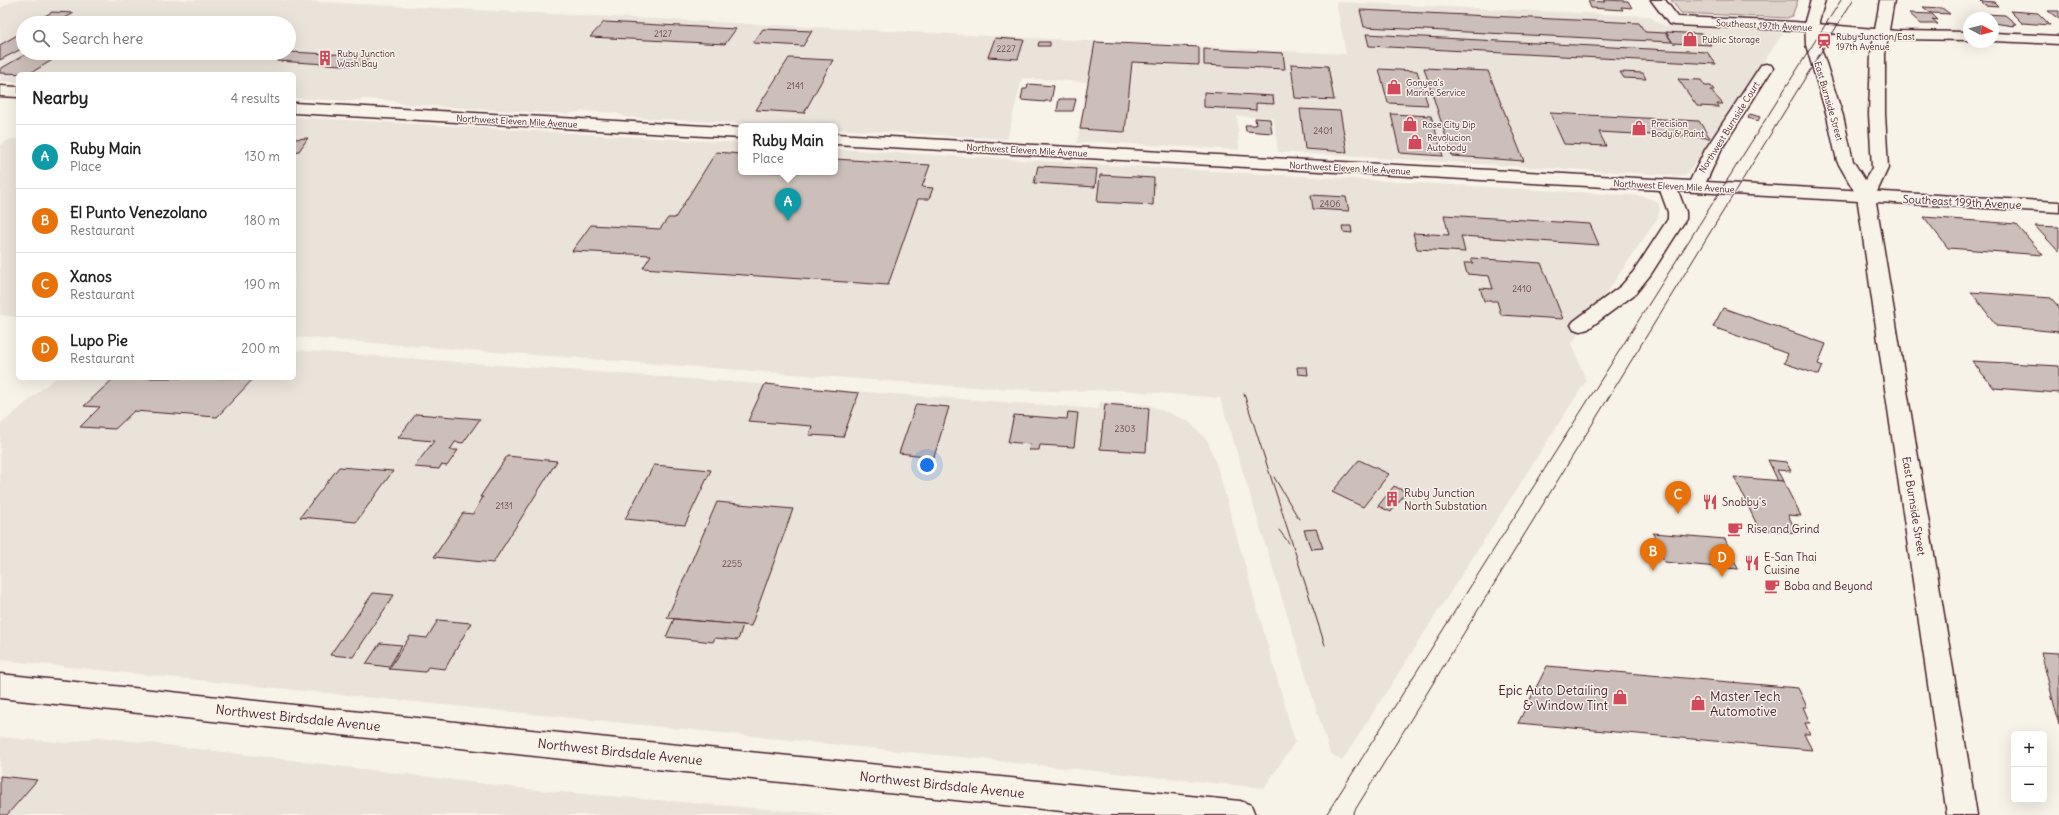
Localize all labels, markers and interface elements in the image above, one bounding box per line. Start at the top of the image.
north arrow [1963,12,1999,48]
search box [16,16,296,60]
street label: Southeast 197th Avenue [1716,17,1813,33]
icon: search [30,27,52,49]
house number: 2127 [654,28,673,39]
text: Search here [62,29,143,48]
shop icon: Public Storage [1681,30,1699,48]
place label: Ruby Junction/East 197th Avenue [1836,31,1915,52]
station icon: Ruby Junction/East 197th Avenue [1815,32,1833,50]
place label: Public Storage [1702,34,1760,45]
house number: 2227 [996,43,1016,54]
place label: Ruby Junction Wash Bay [337,48,395,69]
building icon: Ruby Junction Wash Bay [316,49,334,67]
street label: East Burnside Street [1812,60,1846,142]
place label: Gonyea's Marine Service [1406,77,1466,98]
shop icon: Gonyea's Marine Service [1385,78,1403,96]
street label: Northwest Burnside Court [1696,79,1762,175]
house number: 2141 [786,80,804,91]
text: Nearby [32,87,88,109]
text: 4 results [231,90,280,107]
street label: Northwest Eleven Mile Avenue [456,112,578,130]
shop icon: Rose City Dip [1401,115,1419,133]
place label: Precision Body & Paint [1651,118,1704,139]
place label: Rose City Dip [1422,119,1476,130]
shop icon: Precision Body & Paint [1630,119,1648,137]
popup [738,123,838,175]
house number: 2401 [1313,125,1333,136]
text: Ruby Main [752,131,824,150]
place label: Revolucion Autobody [1427,132,1471,153]
shop icon: Revolucion Autobody [1406,133,1424,151]
text: Ruby Main [70,139,141,158]
street label: Northwest Eleven Mile Avenue [966,141,1088,159]
text: A [41,148,49,165]
text: 130 m [244,148,280,165]
text: Place [752,150,784,167]
text: Place [70,158,101,175]
street label: Northwest Eleven Mile Avenue [1289,159,1411,177]
street label: Northwest Eleven Mile Avenue [1613,177,1735,195]
pin: A [775,188,801,221]
street label: Southeast 199th Avenue [1902,192,2022,212]
house number: 2406 [1319,198,1341,209]
text: El Punto Venezolano [70,203,207,222]
text: B [41,212,49,229]
text: 180 m [244,212,280,229]
text: Restaurant [70,222,135,239]
text: Xanos [70,267,112,286]
text: C [41,276,49,293]
text: 190 m [244,276,280,293]
house number: 2410 [1512,283,1532,294]
text: Restaurant [70,286,135,303]
text: Lupo Pie [70,331,128,350]
text: D [40,340,50,357]
text: 200 m [241,340,280,357]
text: Restaurant [70,350,135,367]
house number: 2303 [1114,423,1136,434]
your location [917,455,937,475]
street label: East Burnside Street [1899,455,1929,557]
pin: C [1665,481,1691,514]
place label: Ruby Junction North Substation [1404,486,1487,513]
building icon: Ruby Junction North Substation [1383,490,1401,508]
restaurant icon: Snobby's [1701,493,1719,511]
place label: Snobby's [1722,495,1766,509]
house number: 2131 [495,500,513,511]
cafe icon: Rise and Grind [1726,520,1744,538]
place label: Rise and Grind [1747,522,1820,536]
pin: B [1640,538,1666,571]
pin: D [1709,544,1735,577]
place label: E-San Thai Cuisine [1764,550,1817,577]
restaurant icon: E-San Thai Cuisine [1743,554,1761,572]
house number: 2255 [722,558,742,569]
cafe icon: Boba and Beyond [1763,577,1781,595]
place label: Boba and Beyond [1784,579,1873,593]
place label: Epic Auto Detailing & Window Tint [1498,682,1609,714]
shop icon: Epic Auto Detailing & Window Tint [1611,688,1629,706]
place label: Master Tech Automotive [1710,688,1781,720]
shop icon: Master Tech Automotive [1689,694,1707,712]
street label: Northwest Birdsdale Avenue [215,701,381,735]
map controls [2011,731,2047,803]
button: + [2011,731,2047,767]
street label: Northwest Birdsdale Avenue [537,735,703,769]
button: − [2011,767,2047,803]
street label: Northwest Birdsdale Avenue [859,768,1025,802]

